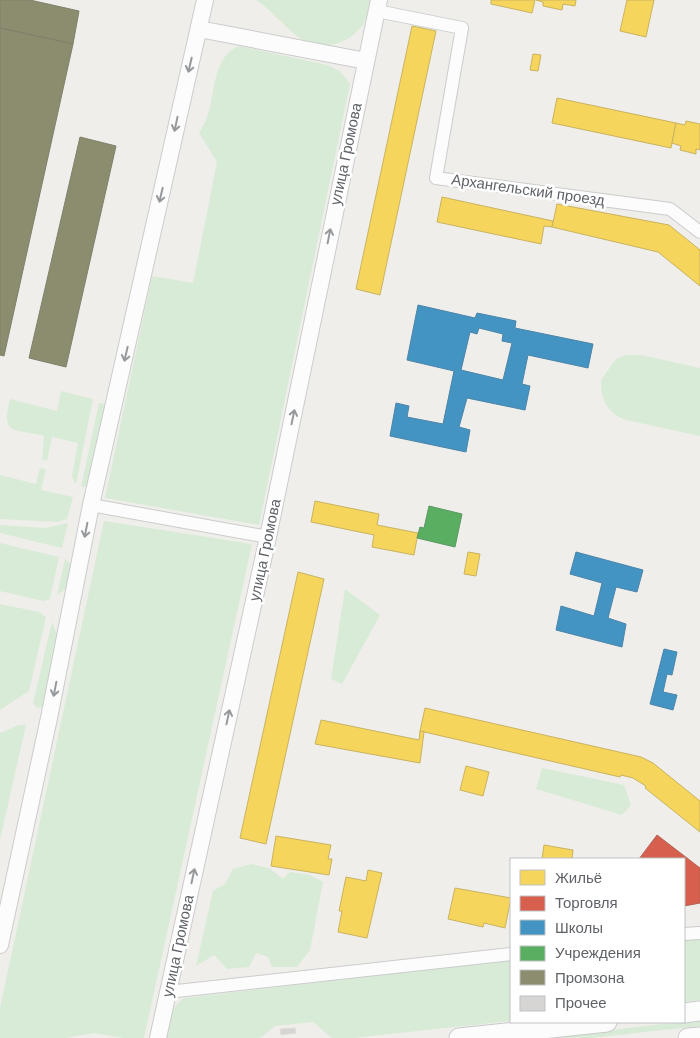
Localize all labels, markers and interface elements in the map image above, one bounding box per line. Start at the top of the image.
one-way arrow [185,56,194,72]
street label: улица Громова [325,100,367,207]
one-way arrow [171,116,180,132]
street label: Архангельский проезд [450,169,606,211]
one-way arrow [156,187,165,203]
one-way arrow [325,228,335,244]
one-way arrow [120,346,130,362]
one-way arrow [288,409,298,425]
street label: улица Громова [244,496,286,603]
one-way arrow [81,521,91,537]
one-way arrow [50,681,59,697]
one-way arrow [224,709,233,725]
legend [510,858,685,1023]
one-way arrow [189,868,198,884]
text: Жильё [555,868,602,888]
street label: улица Громова [157,892,199,999]
text: Торговля [555,893,618,913]
text: Школы [555,918,603,938]
text: Учреждения [555,943,641,963]
text: Промзона [555,968,625,988]
text: Прочее [555,993,607,1013]

